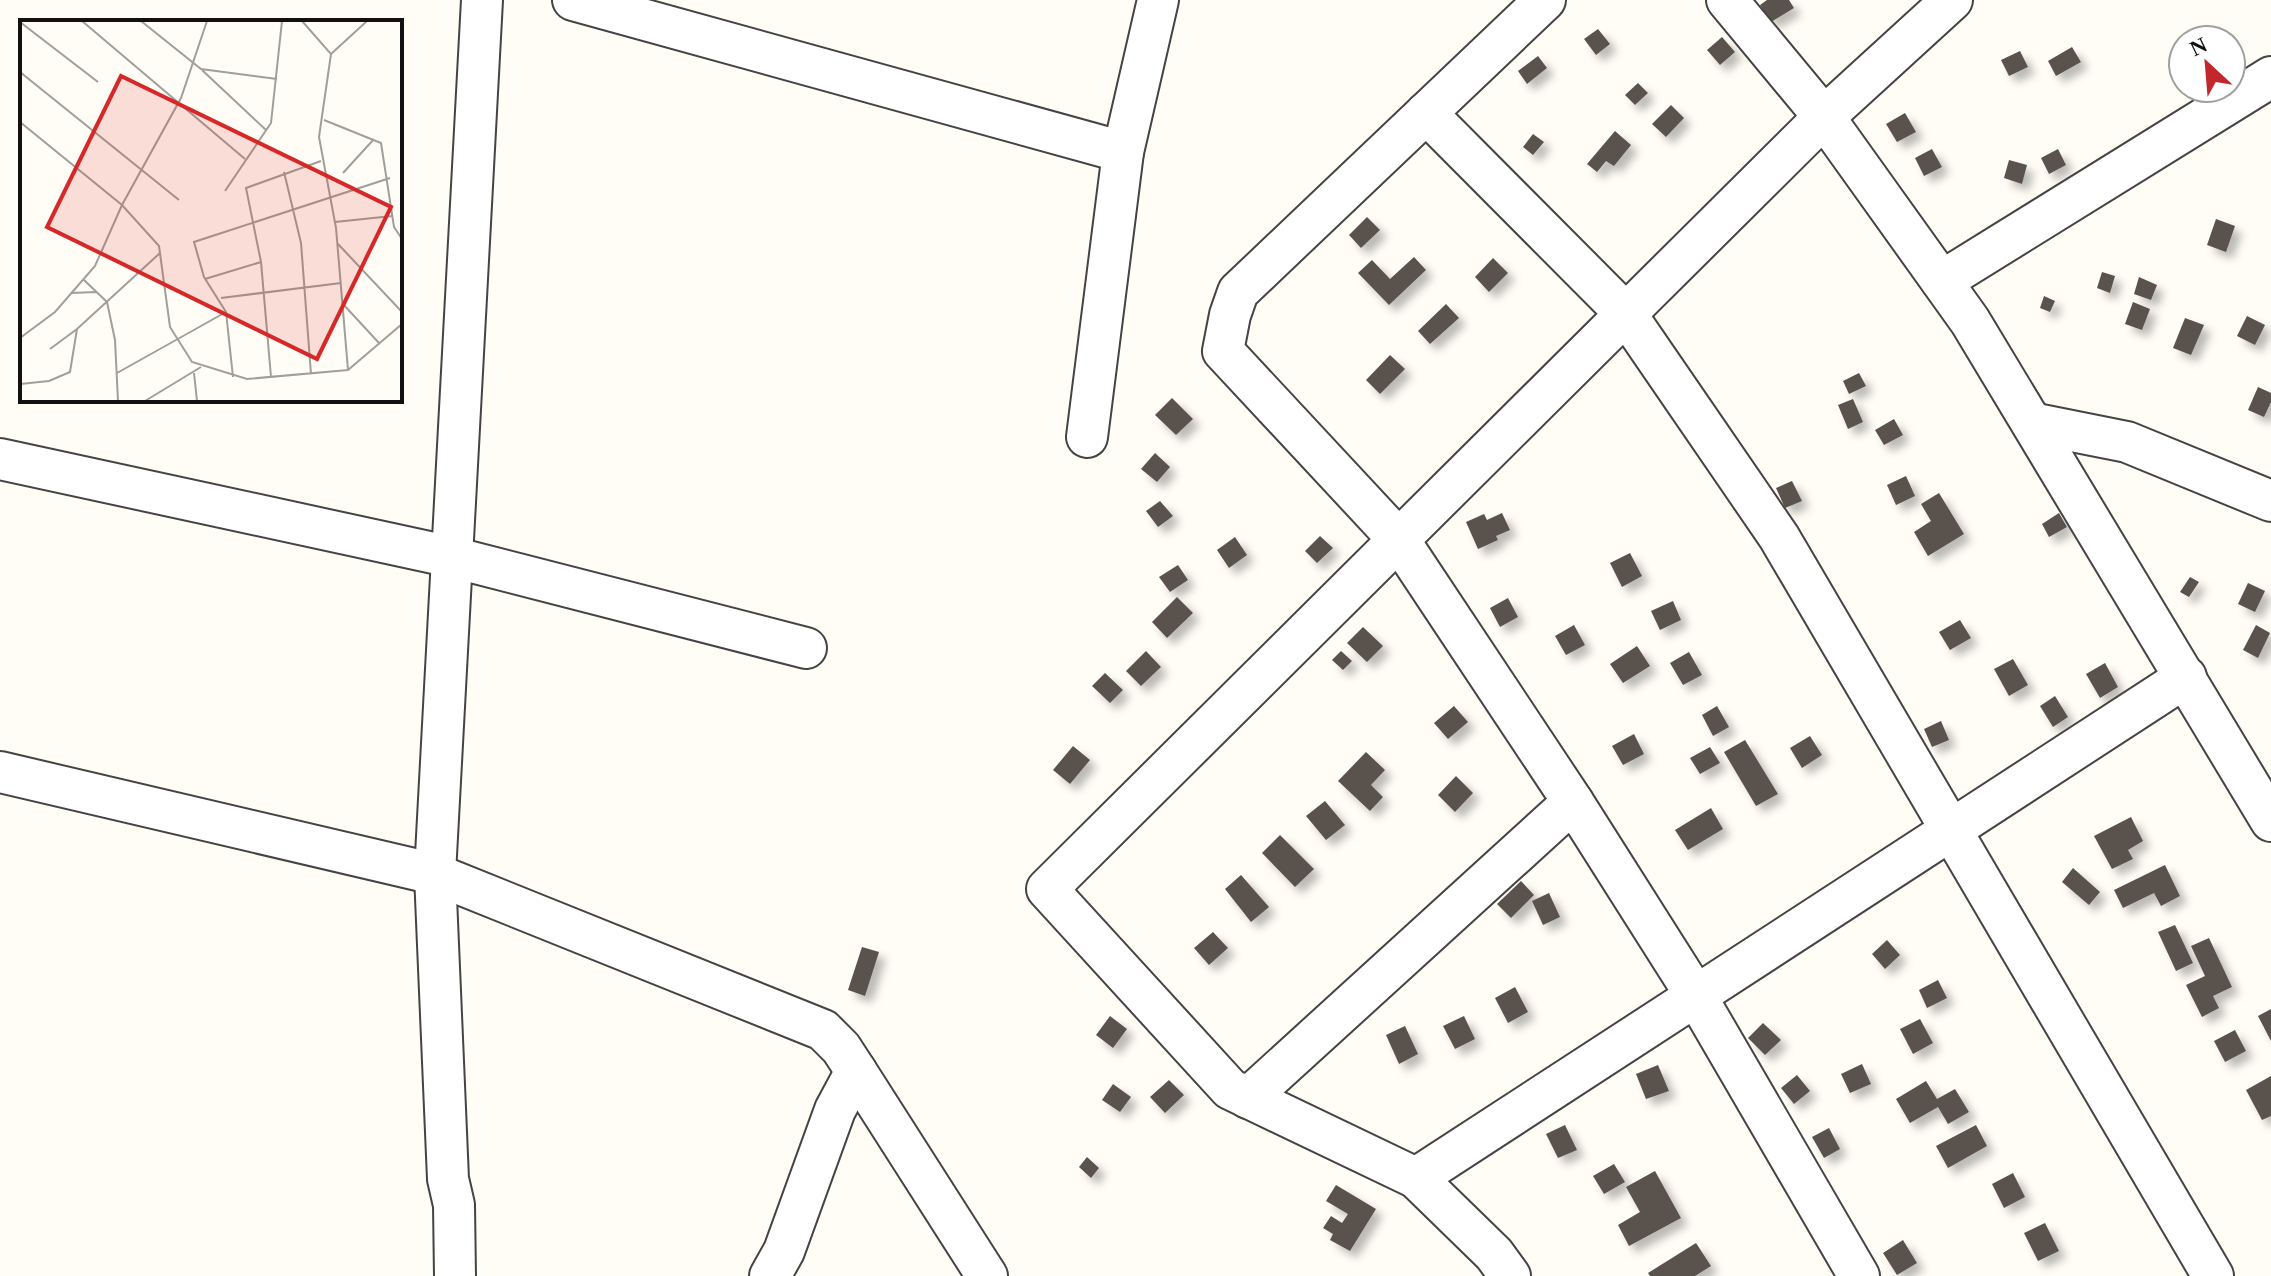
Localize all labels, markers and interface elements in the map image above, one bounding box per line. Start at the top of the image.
inset map [20,20,402,402]
north arrow [2167,24,2247,104]
text: N [2186,32,2211,61]

